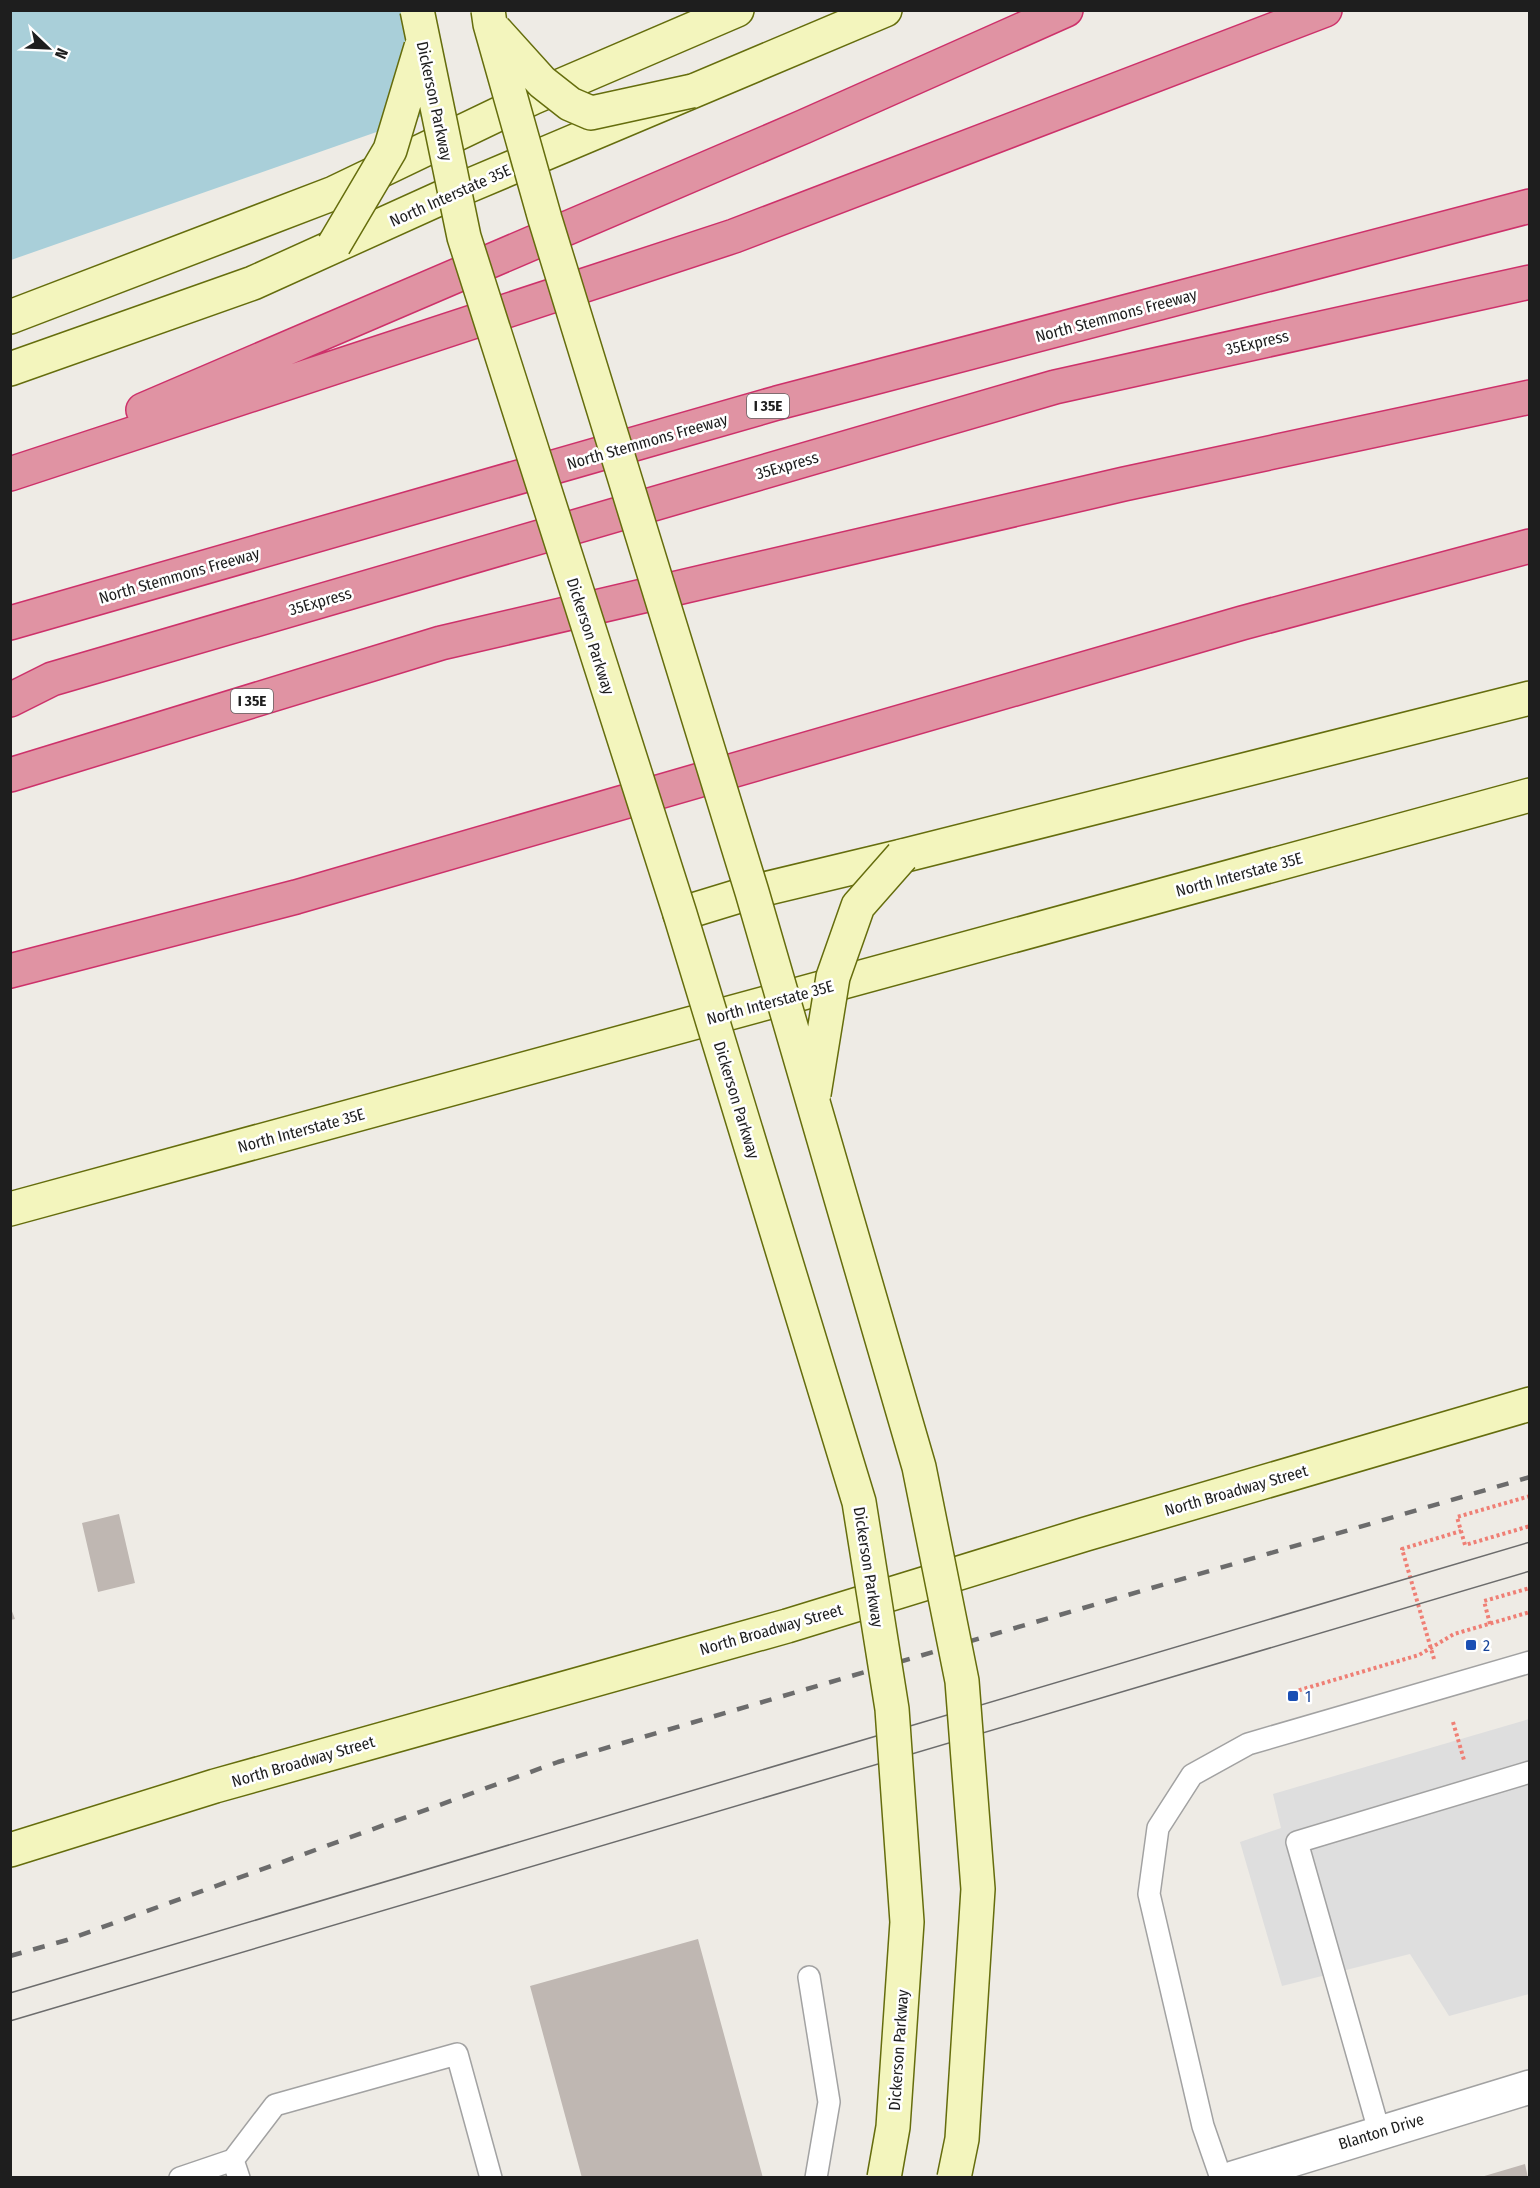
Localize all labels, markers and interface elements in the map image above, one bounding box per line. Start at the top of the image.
north arrow [18,18,78,78]
street label: Dickerson Parkway [413,40,457,163]
text: N [51,46,72,62]
street label: North Interstate 35E [387,160,514,231]
street label: North Stemmons Freeway [1033,285,1200,346]
street label: 35Express [1224,326,1291,359]
road number: I 35E [747,394,789,418]
street label: North Stemmons Freeway [565,409,731,474]
street label: 35Express [754,447,821,483]
street label: North Stemmons Freeway [97,543,263,608]
street label: Dickerson Parkway [563,575,619,698]
street label: 35Express [287,583,354,619]
road number: I 35E [231,689,273,713]
street label: North Interstate 35E [1174,848,1305,901]
street label: North Interstate 35E [705,976,836,1029]
street label: Dickerson Parkway [710,1039,764,1162]
street label: North Interstate 35E [236,1104,367,1157]
street label: North Broadway Street [1162,1461,1311,1520]
street label: Dickerson Parkway [850,1506,888,1629]
street label: North Broadway Street [697,1600,846,1659]
place label: 2 [1483,1636,1490,1655]
marker: 2 [1464,1638,1478,1652]
place label: 1 [1305,1687,1311,1706]
marker: 1 [1286,1689,1300,1703]
street label: North Broadway Street [229,1732,378,1791]
street label: Dickerson Parkway [885,1988,912,2111]
street label: Blanton Drive [1336,2109,1426,2154]

